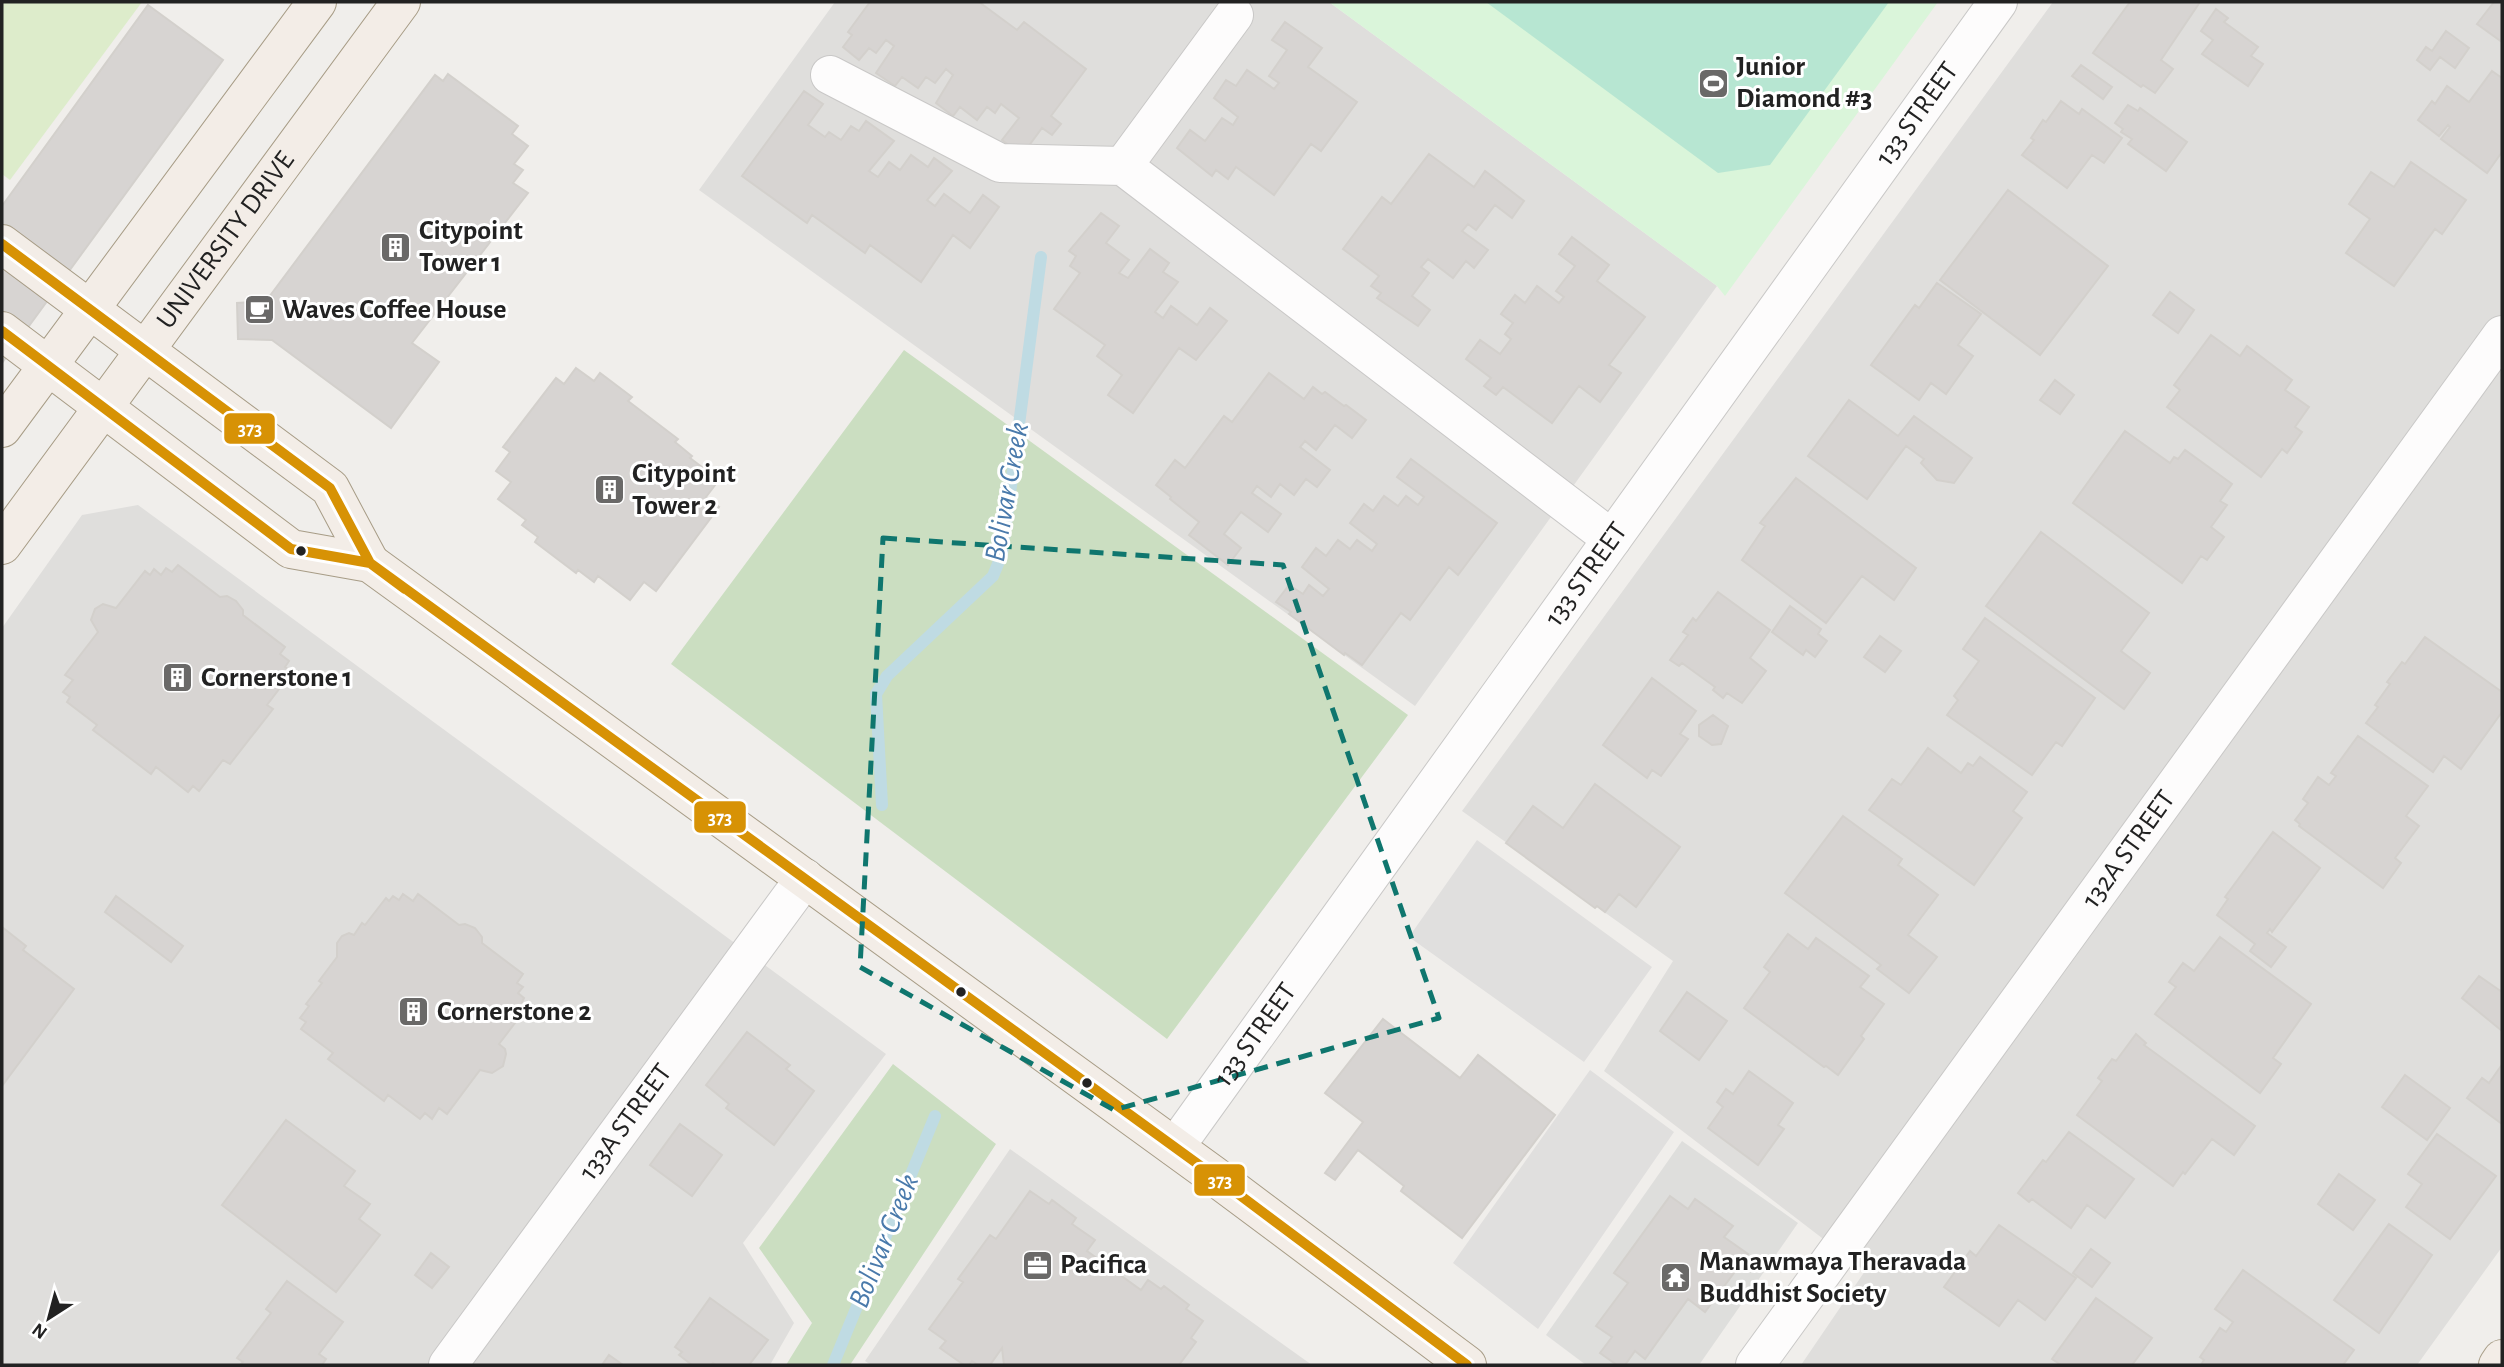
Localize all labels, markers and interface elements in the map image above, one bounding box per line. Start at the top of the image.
place label: Junior Diamond #3 [1736,53,1872,113]
street label: 133 STREET [1871,57,1964,171]
sports icon: Junior Diamond #3 [1696,66,1730,100]
street label: UNIVERSITY DRIVE [152,147,300,334]
place label: Citypoint Tower 1 [419,217,523,277]
building icon: Citypoint Tower 1 [379,230,413,264]
cafe icon: Waves Coffee House [242,293,276,327]
place label: Waves Coffee House [282,296,507,324]
line badge: 373 [223,412,276,445]
text: 373 [238,420,262,439]
water label: Bolivar Creek [980,420,1034,564]
place label: Citypoint Tower 2 [632,460,736,520]
building icon: Citypoint Tower 2 [592,473,626,507]
street label: 133 STREET [1540,517,1633,631]
unlabelled marker [294,544,308,558]
building icon: Cornerstone 1 [161,661,195,695]
place label: Cornerstone 1 [201,664,352,692]
street label: 132A STREET [2077,785,2181,913]
line badge: 373 [693,800,747,834]
text: 373 [708,809,732,828]
street label: 133 STREET [1209,978,1302,1092]
unlabelled marker [954,985,968,999]
building icon: Cornerstone 2 [397,995,431,1029]
place label: Cornerstone 2 [437,998,591,1026]
street label: 133A STREET [574,1059,678,1185]
unlabelled marker [1080,1076,1094,1090]
line badge: 373 [1193,1163,1246,1197]
water label: Bolivar Creek [844,1170,924,1312]
text: 373 [1208,1172,1232,1191]
office icon: Pacifica [1020,1248,1054,1282]
place label: Manawmaya Theravada Buddhist Society [1699,1248,1967,1308]
place label: Pacifica [1060,1251,1147,1279]
temple icon: Manawmaya Theravada Buddhist Society [1659,1261,1693,1295]
north arrow [14,1283,84,1353]
text: N [29,1319,51,1342]

